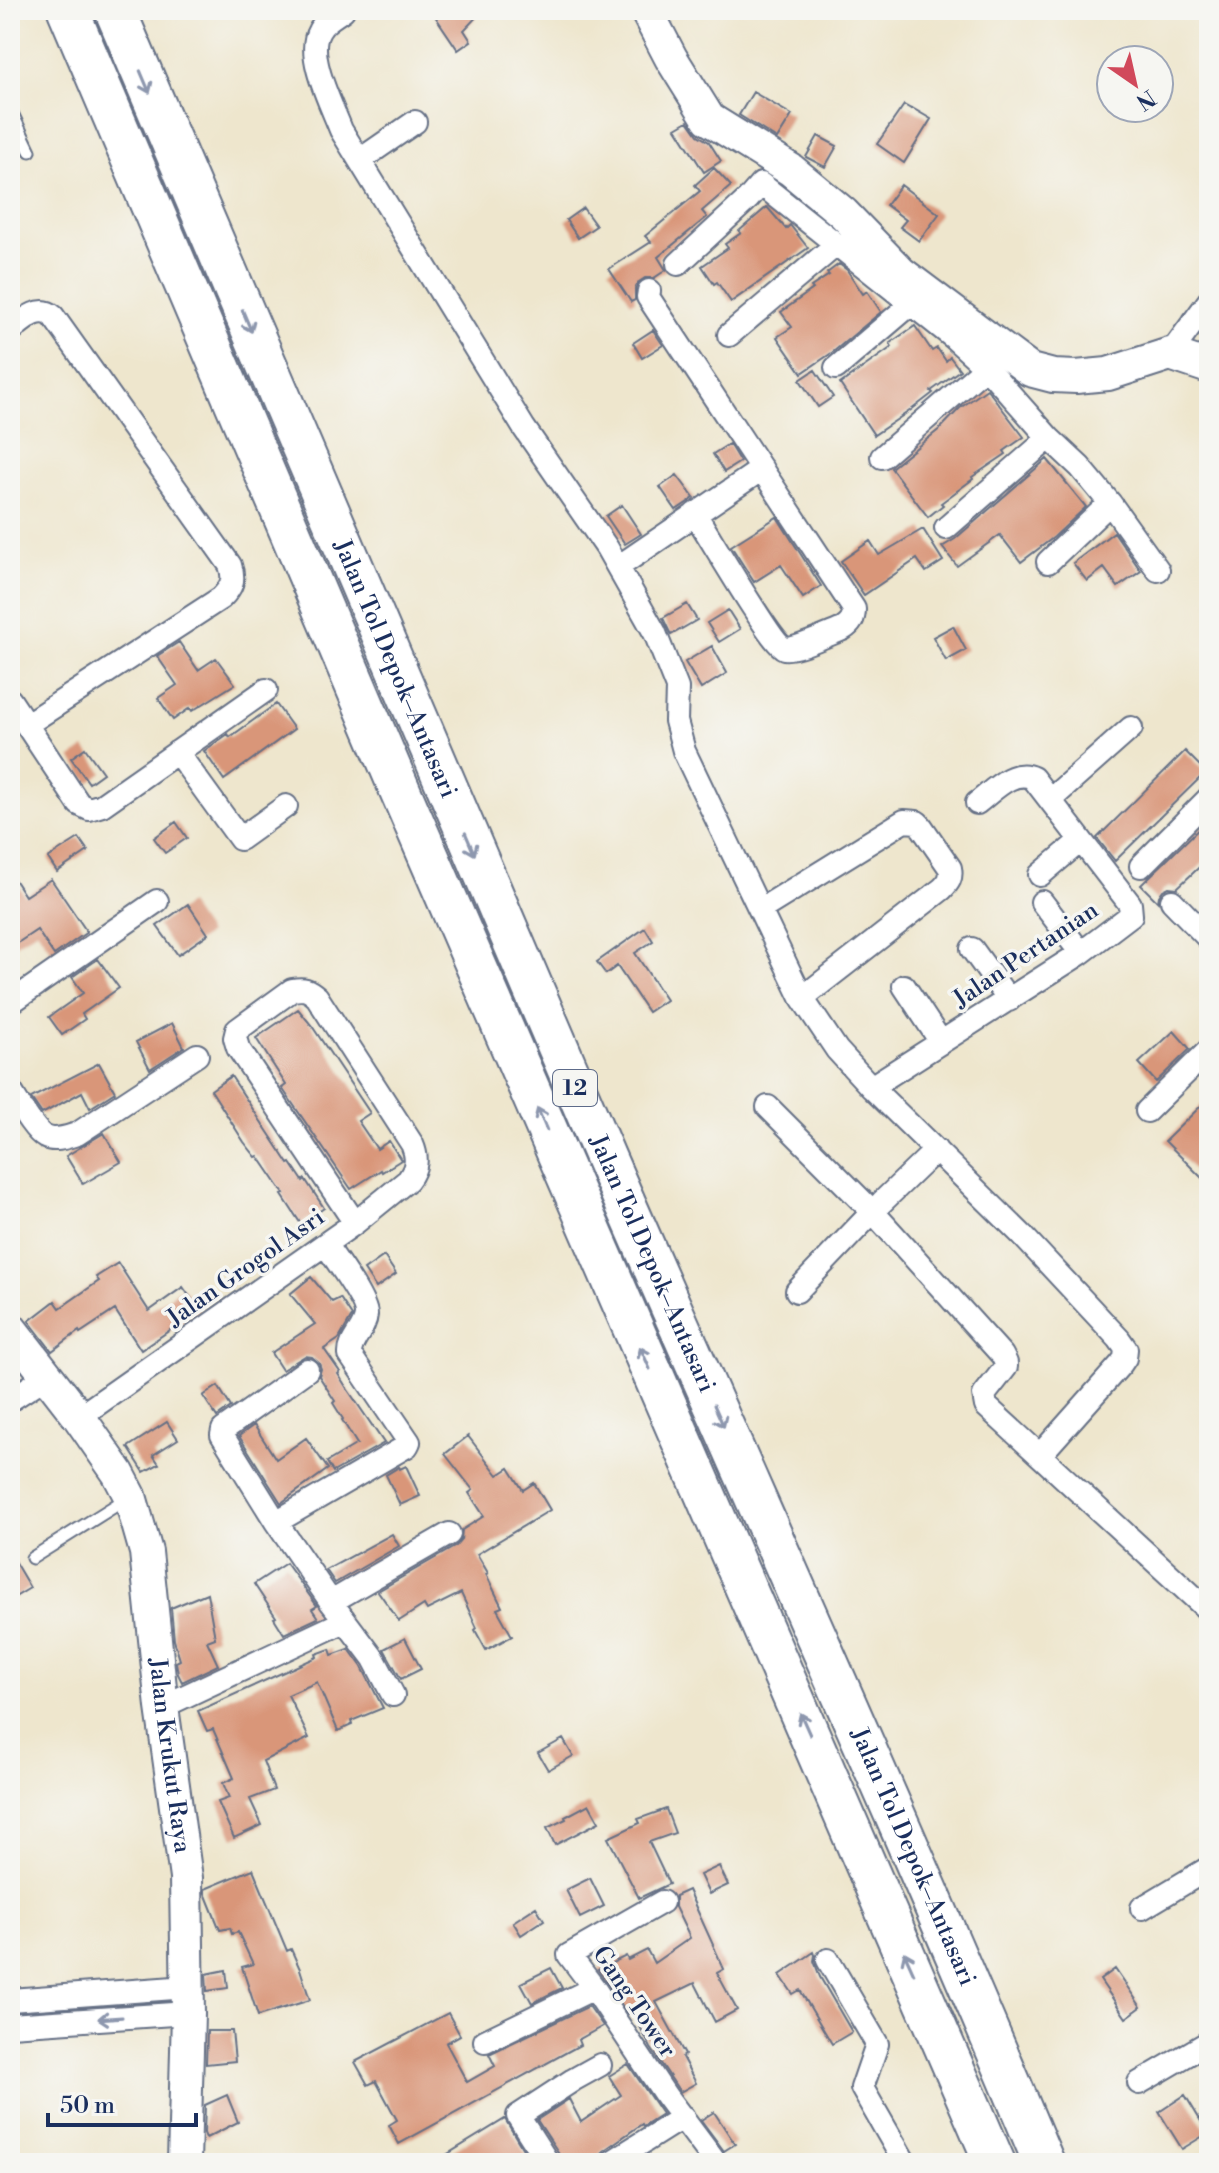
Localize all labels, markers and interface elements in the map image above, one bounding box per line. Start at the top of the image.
north arrow [1095,44,1175,124]
one-way arrow [139,69,154,94]
text: N [1130,83,1160,116]
one-way arrow [240,308,255,333]
street label: Jalan Tol Depok–Antasari [326,534,463,803]
one-way arrow [463,831,478,855]
street label: Jalan Pertanian [947,895,1104,1015]
road number: 12 [553,1070,597,1106]
one-way arrow [533,1107,548,1132]
street label: Jalan Tol Depok–Antasari [582,1130,722,1397]
street label: Jalan Grogol Asri [160,1202,331,1334]
one-way arrow [637,1346,652,1370]
one-way arrow [712,1403,727,1427]
street label: Jalan Krukut Raya [142,1656,197,1856]
one-way arrow [797,1712,812,1737]
street label: Jalan Tol Depok–Antasari [843,1723,982,1990]
street label: Gang Tower [586,1940,682,2064]
one-way arrow [901,1951,916,1975]
one-way arrow [97,2011,124,2026]
scale bar [48,2077,196,2127]
text: 50 m [60,2091,115,2121]

